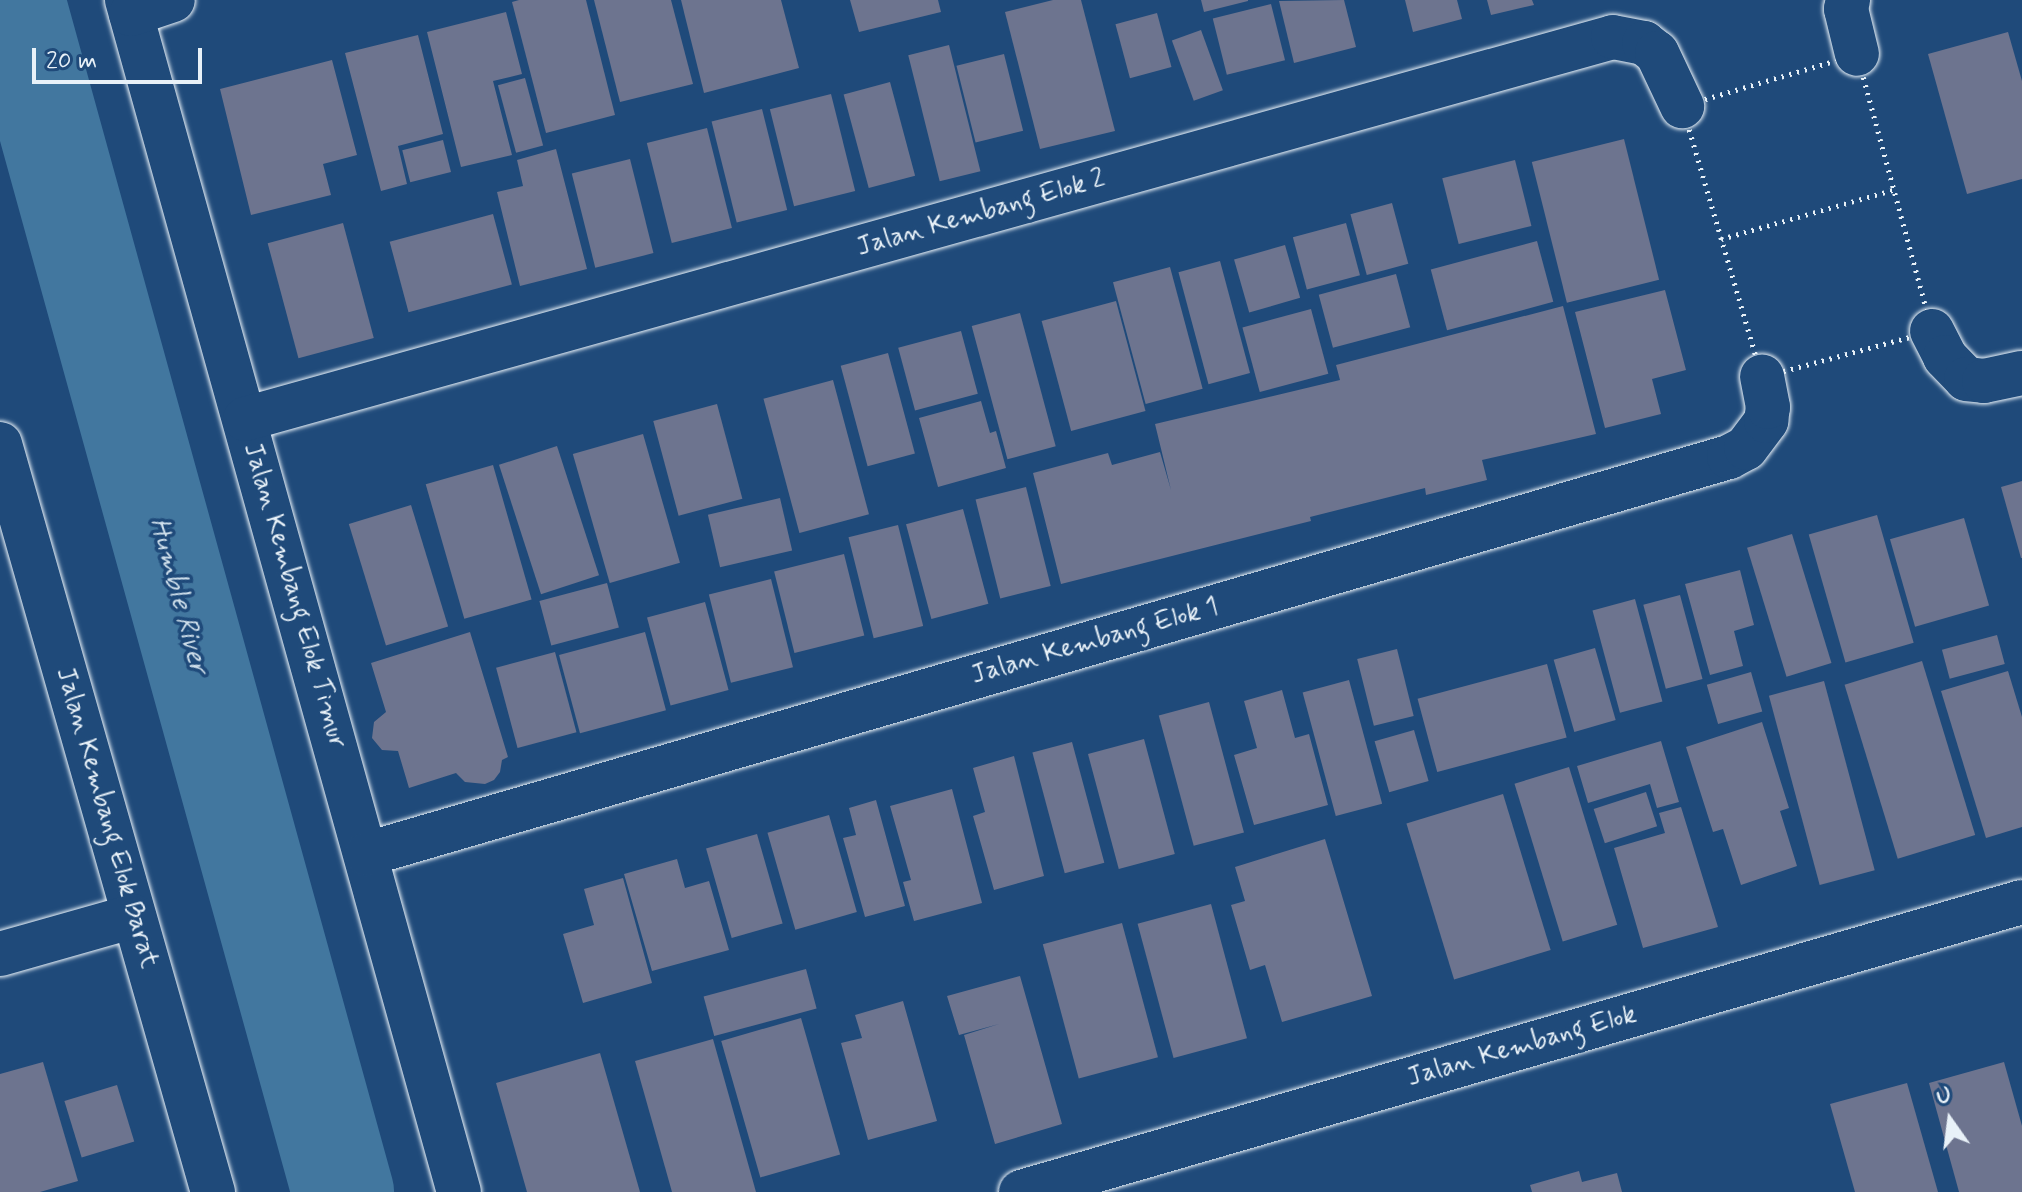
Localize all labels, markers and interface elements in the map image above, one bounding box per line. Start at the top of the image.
scale bar [36,32,206,82]
text: 20 m [46,46,97,77]
street label: Jalan Kembang Elok 2 [854,164,1108,264]
street label: Jalan Kembang Elok Timur [237,444,351,748]
water label: Humble River [141,513,215,679]
street label: Jalan Kembang Elok 1 [968,592,1222,692]
street label: Jalan Kembang Elok Barat [49,666,163,970]
street label: Jalan Kembang Elok [1404,999,1640,1095]
north arrow [1910,1080,1990,1160]
text: U [1934,1081,1955,1112]

